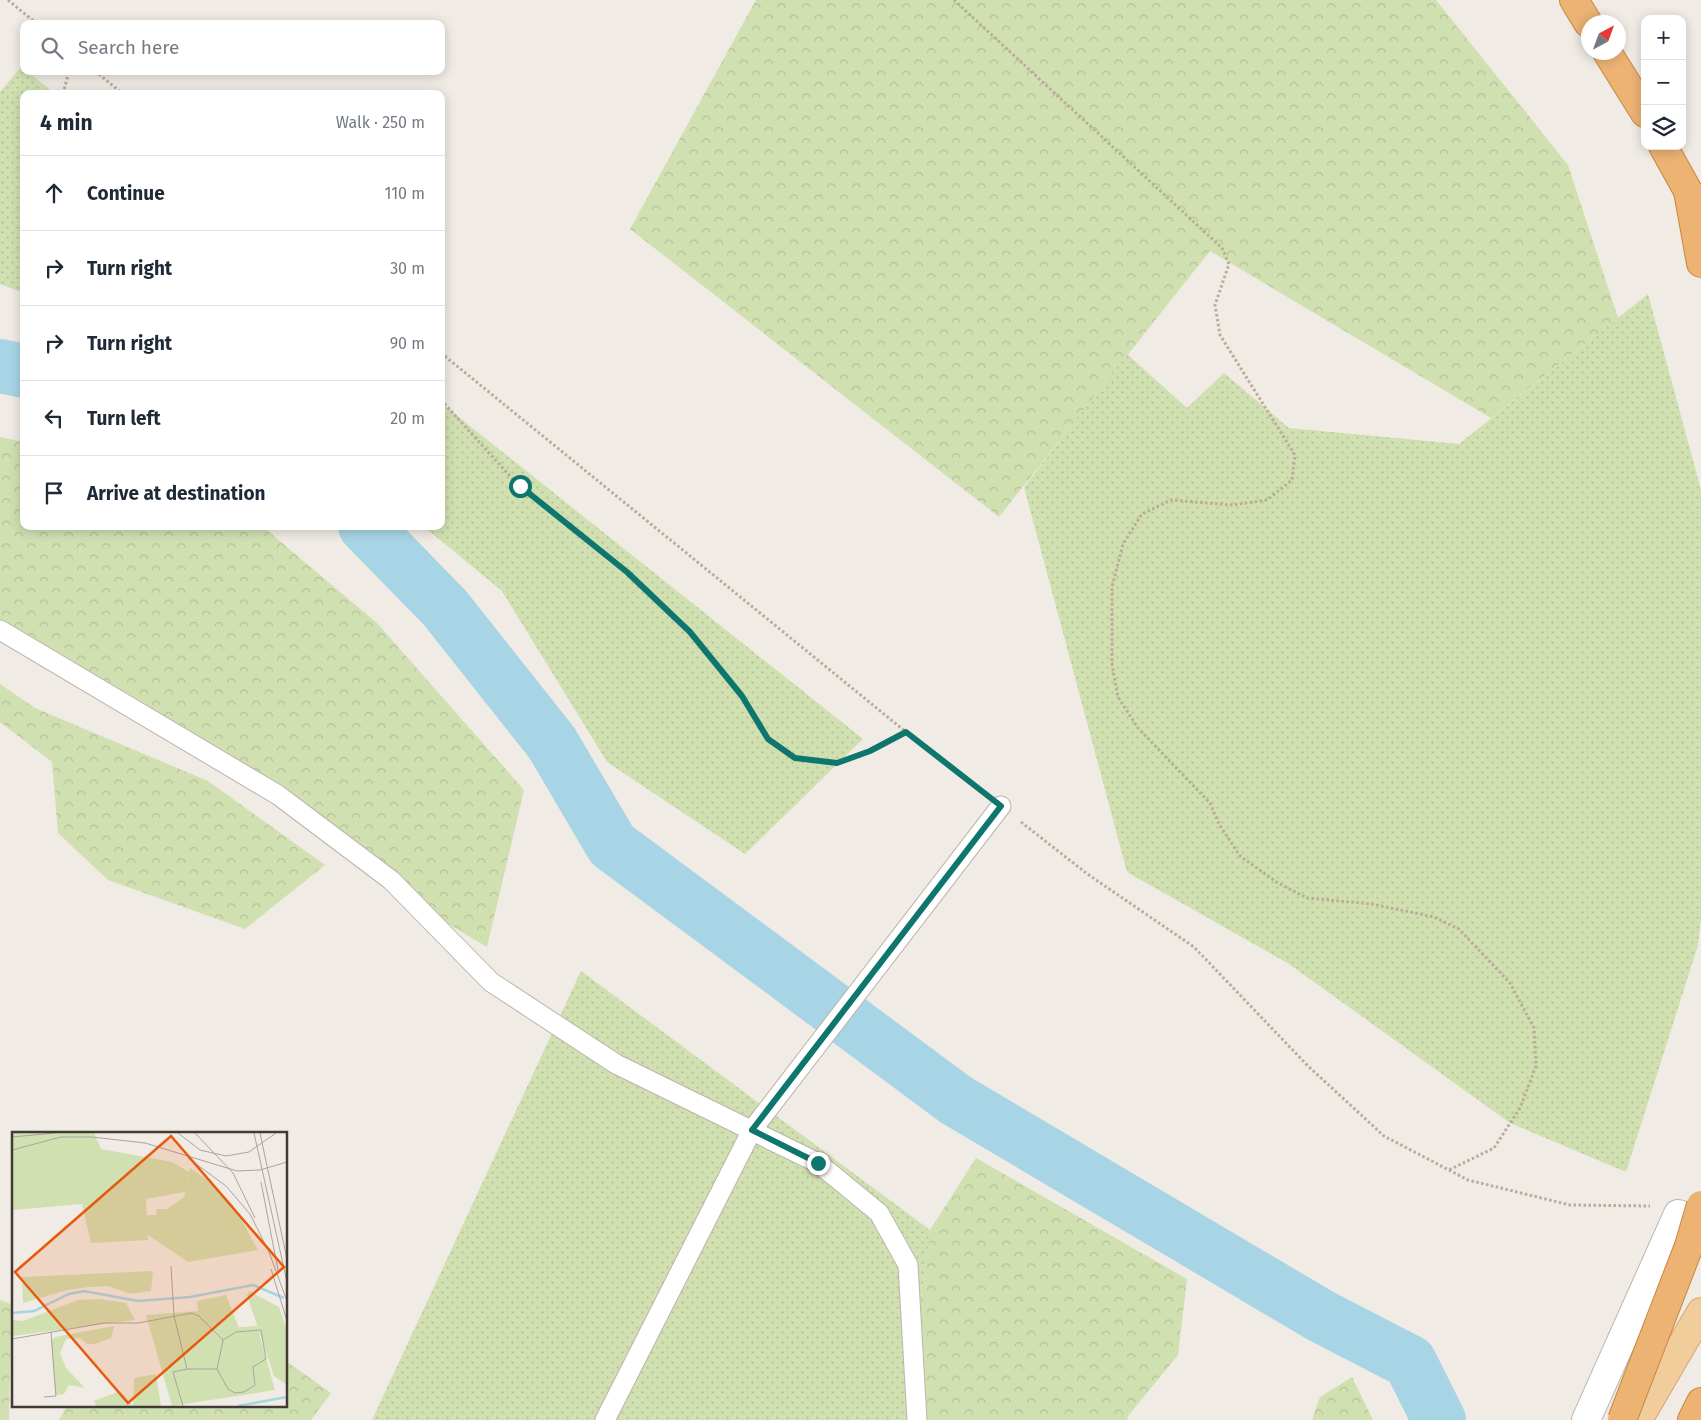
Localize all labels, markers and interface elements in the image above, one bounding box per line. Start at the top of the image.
north arrow [1581,15,1626,60]
map controls [1641,15,1686,150]
button: + [1641,15,1686,60]
search box [20,20,445,75]
icon: search [38,34,66,62]
text: Search here [78,36,179,59]
button: − [1641,60,1686,105]
button: layers [1641,105,1686,150]
text: 4 min [40,110,93,136]
text: Walk · 250 m [336,113,425,132]
icon: ahead [40,179,68,207]
text: Continue [87,182,165,205]
text: 110 m [384,184,425,203]
icon: right [40,254,68,282]
text: Turn right [87,257,172,280]
text: 30 m [390,259,425,278]
icon: right [40,329,68,357]
text: Turn right [87,332,172,355]
text: 90 m [390,334,425,353]
icon: left [40,404,68,432]
text: Turn left [87,407,161,430]
text: 20 m [390,409,425,428]
route start [509,475,532,498]
icon: arrive [40,479,68,507]
text: Arrive at destination [87,482,266,505]
inset map [12,1132,288,1408]
route end [807,1152,830,1175]

